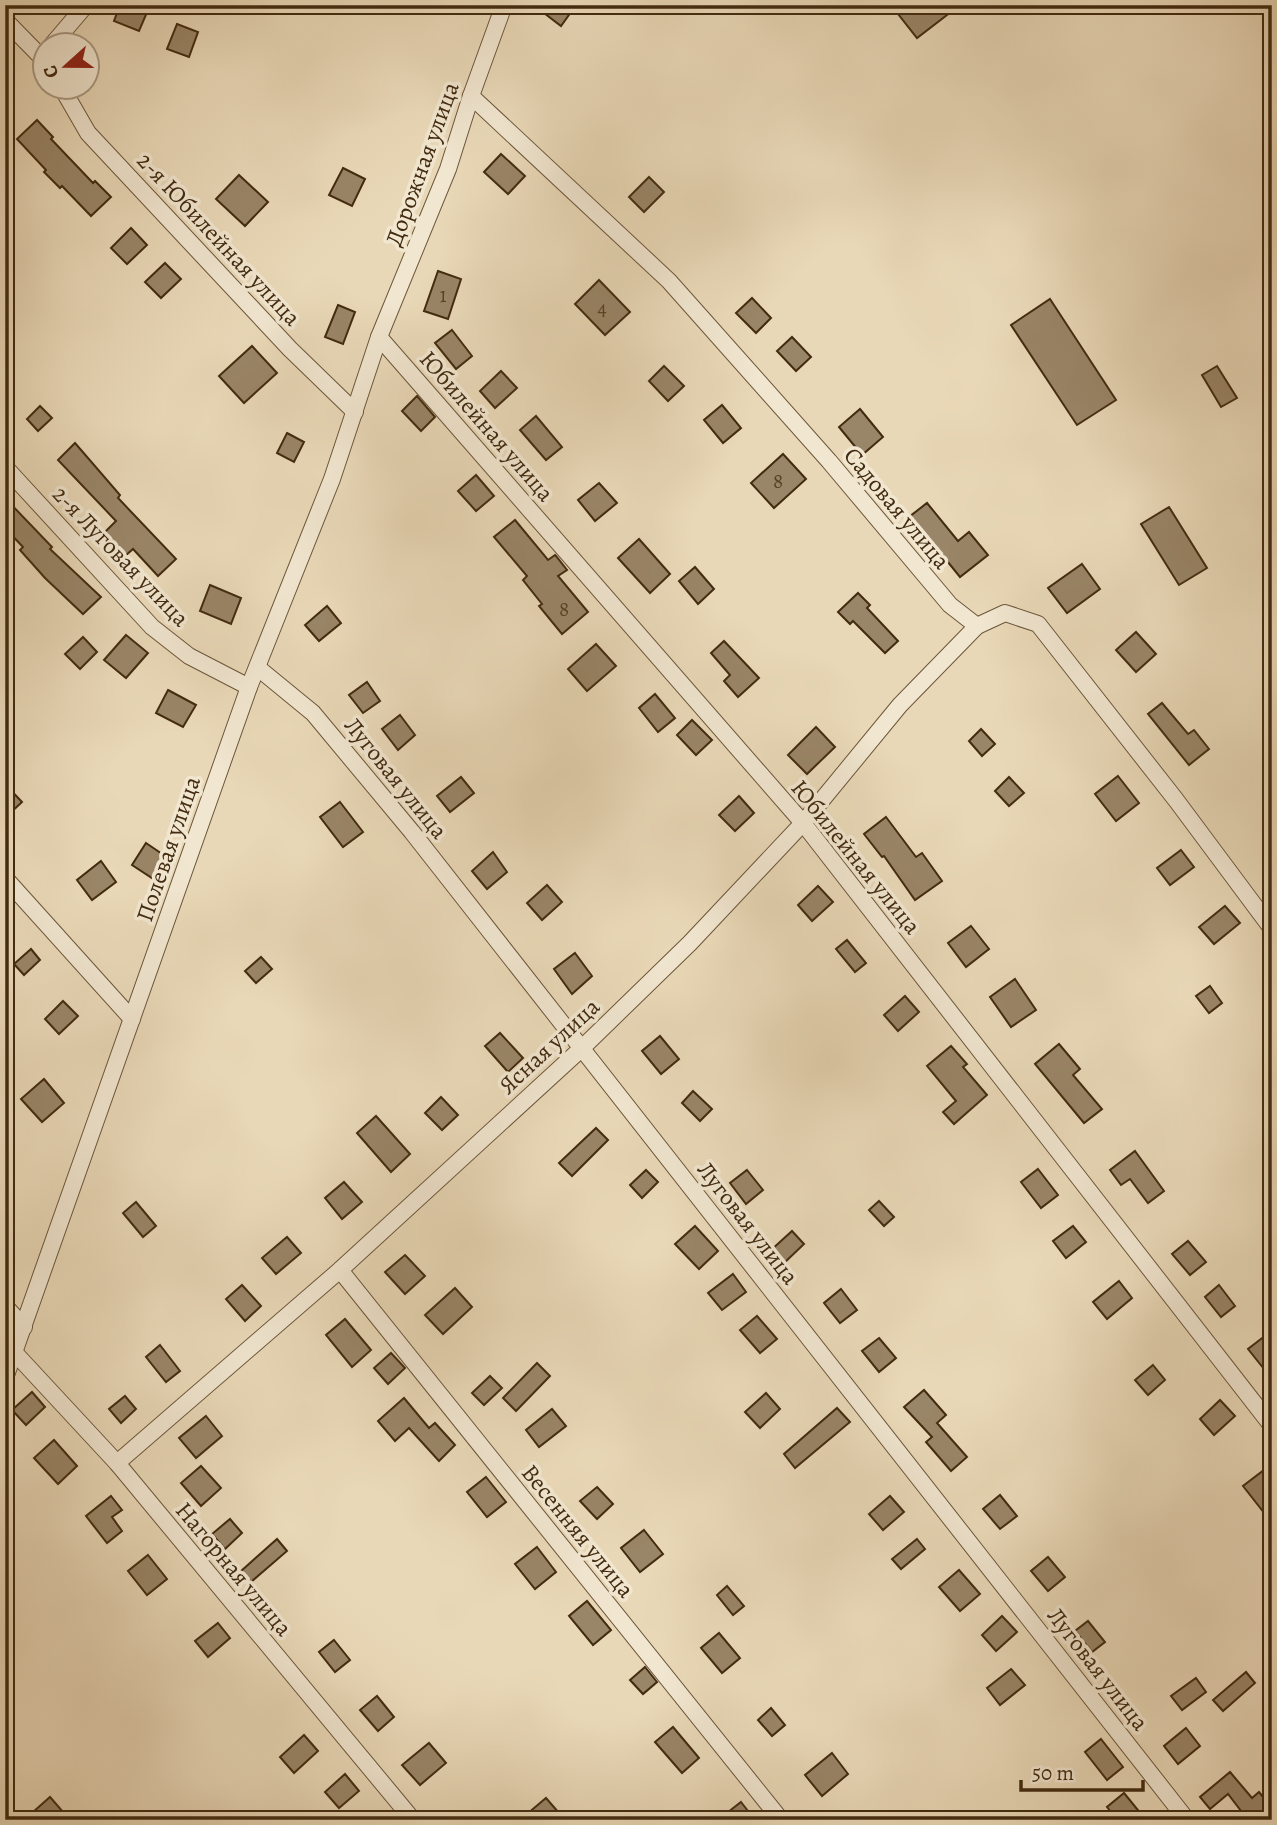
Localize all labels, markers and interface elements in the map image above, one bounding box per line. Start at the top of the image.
north arrow [32,32,102,102]
text: С [37,62,65,82]
street label: Дорожная улица [377,77,467,251]
street label: 2-я Юбилейная улица [130,145,308,333]
house number: 1 [439,281,447,309]
house number: 4 [597,294,607,322]
street label: Юбилейная улица [413,344,561,508]
street label: Садовая улица [836,440,958,576]
house number: 8 [773,467,783,495]
street label: 2-я Луговая улица [45,479,197,633]
house number: 8 [559,595,569,623]
street label: Луговая улица [337,710,455,846]
street label: Полевая улица [128,772,208,926]
street label: Юбилейная улица [784,773,928,941]
street label: Ясная улица [492,991,606,1101]
street label: Луговая улица [690,1155,806,1291]
street label: Весенняя улица [514,1458,642,1604]
street label: Нагорная улица [168,1495,300,1643]
street label: Луговая улица [1040,1601,1156,1737]
scale bar [1021,1748,1144,1792]
text: 50 m [1032,1759,1074,1787]

